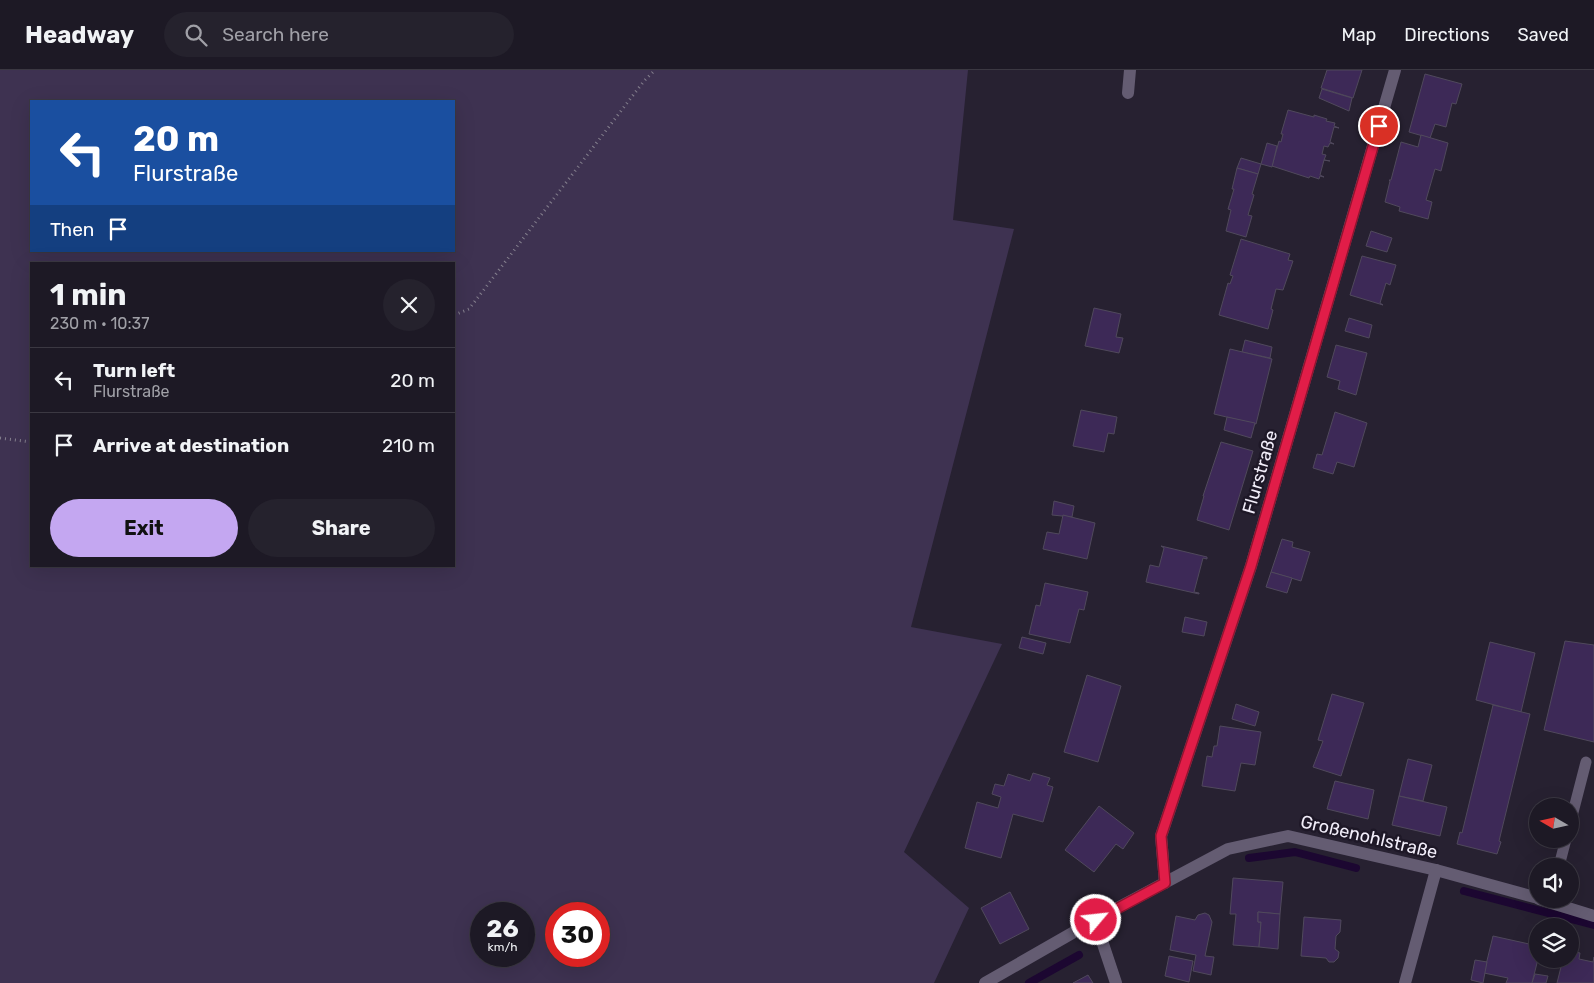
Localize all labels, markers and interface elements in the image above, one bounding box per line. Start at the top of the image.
search box [164,12,514,57]
text: Headway [25,21,134,49]
icon: search [182,21,210,49]
text: Search here [222,23,329,46]
text: Map [1341,24,1376,46]
text: Directions [1404,24,1490,46]
text: Saved [1518,24,1569,46]
pin [1358,105,1400,147]
icon: arrive [1365,112,1393,140]
text: 20 m [133,118,219,160]
icon: left [50,120,115,185]
text: Flurstraße [133,160,238,187]
icon: arrive [104,215,132,243]
text: Then [50,218,94,241]
text: 1 min [50,277,127,313]
button: close [383,279,435,331]
text: 230 m · 10:37 [50,314,149,333]
text: Turn left [93,359,175,382]
icon: left [50,366,78,394]
text: 20 m [390,369,435,392]
text: Flurstraße [93,382,170,401]
street label: Flurstraße [1238,428,1282,516]
icon: arrive [50,431,78,459]
text: Arrive at destination [93,434,289,457]
text: 210 m [382,434,435,457]
button: Exit [50,499,238,557]
button: Share [248,499,435,557]
north arrow [1529,798,1579,848]
map controls [1529,798,1579,968]
street label: Großenohlstraße [1298,811,1440,863]
button: sound [1529,858,1579,908]
position arrow [1069,893,1121,945]
speed limit sign: 30 [545,902,610,967]
text: 26 [486,914,519,943]
button: layers [1529,918,1579,968]
text: km/h [488,940,517,954]

